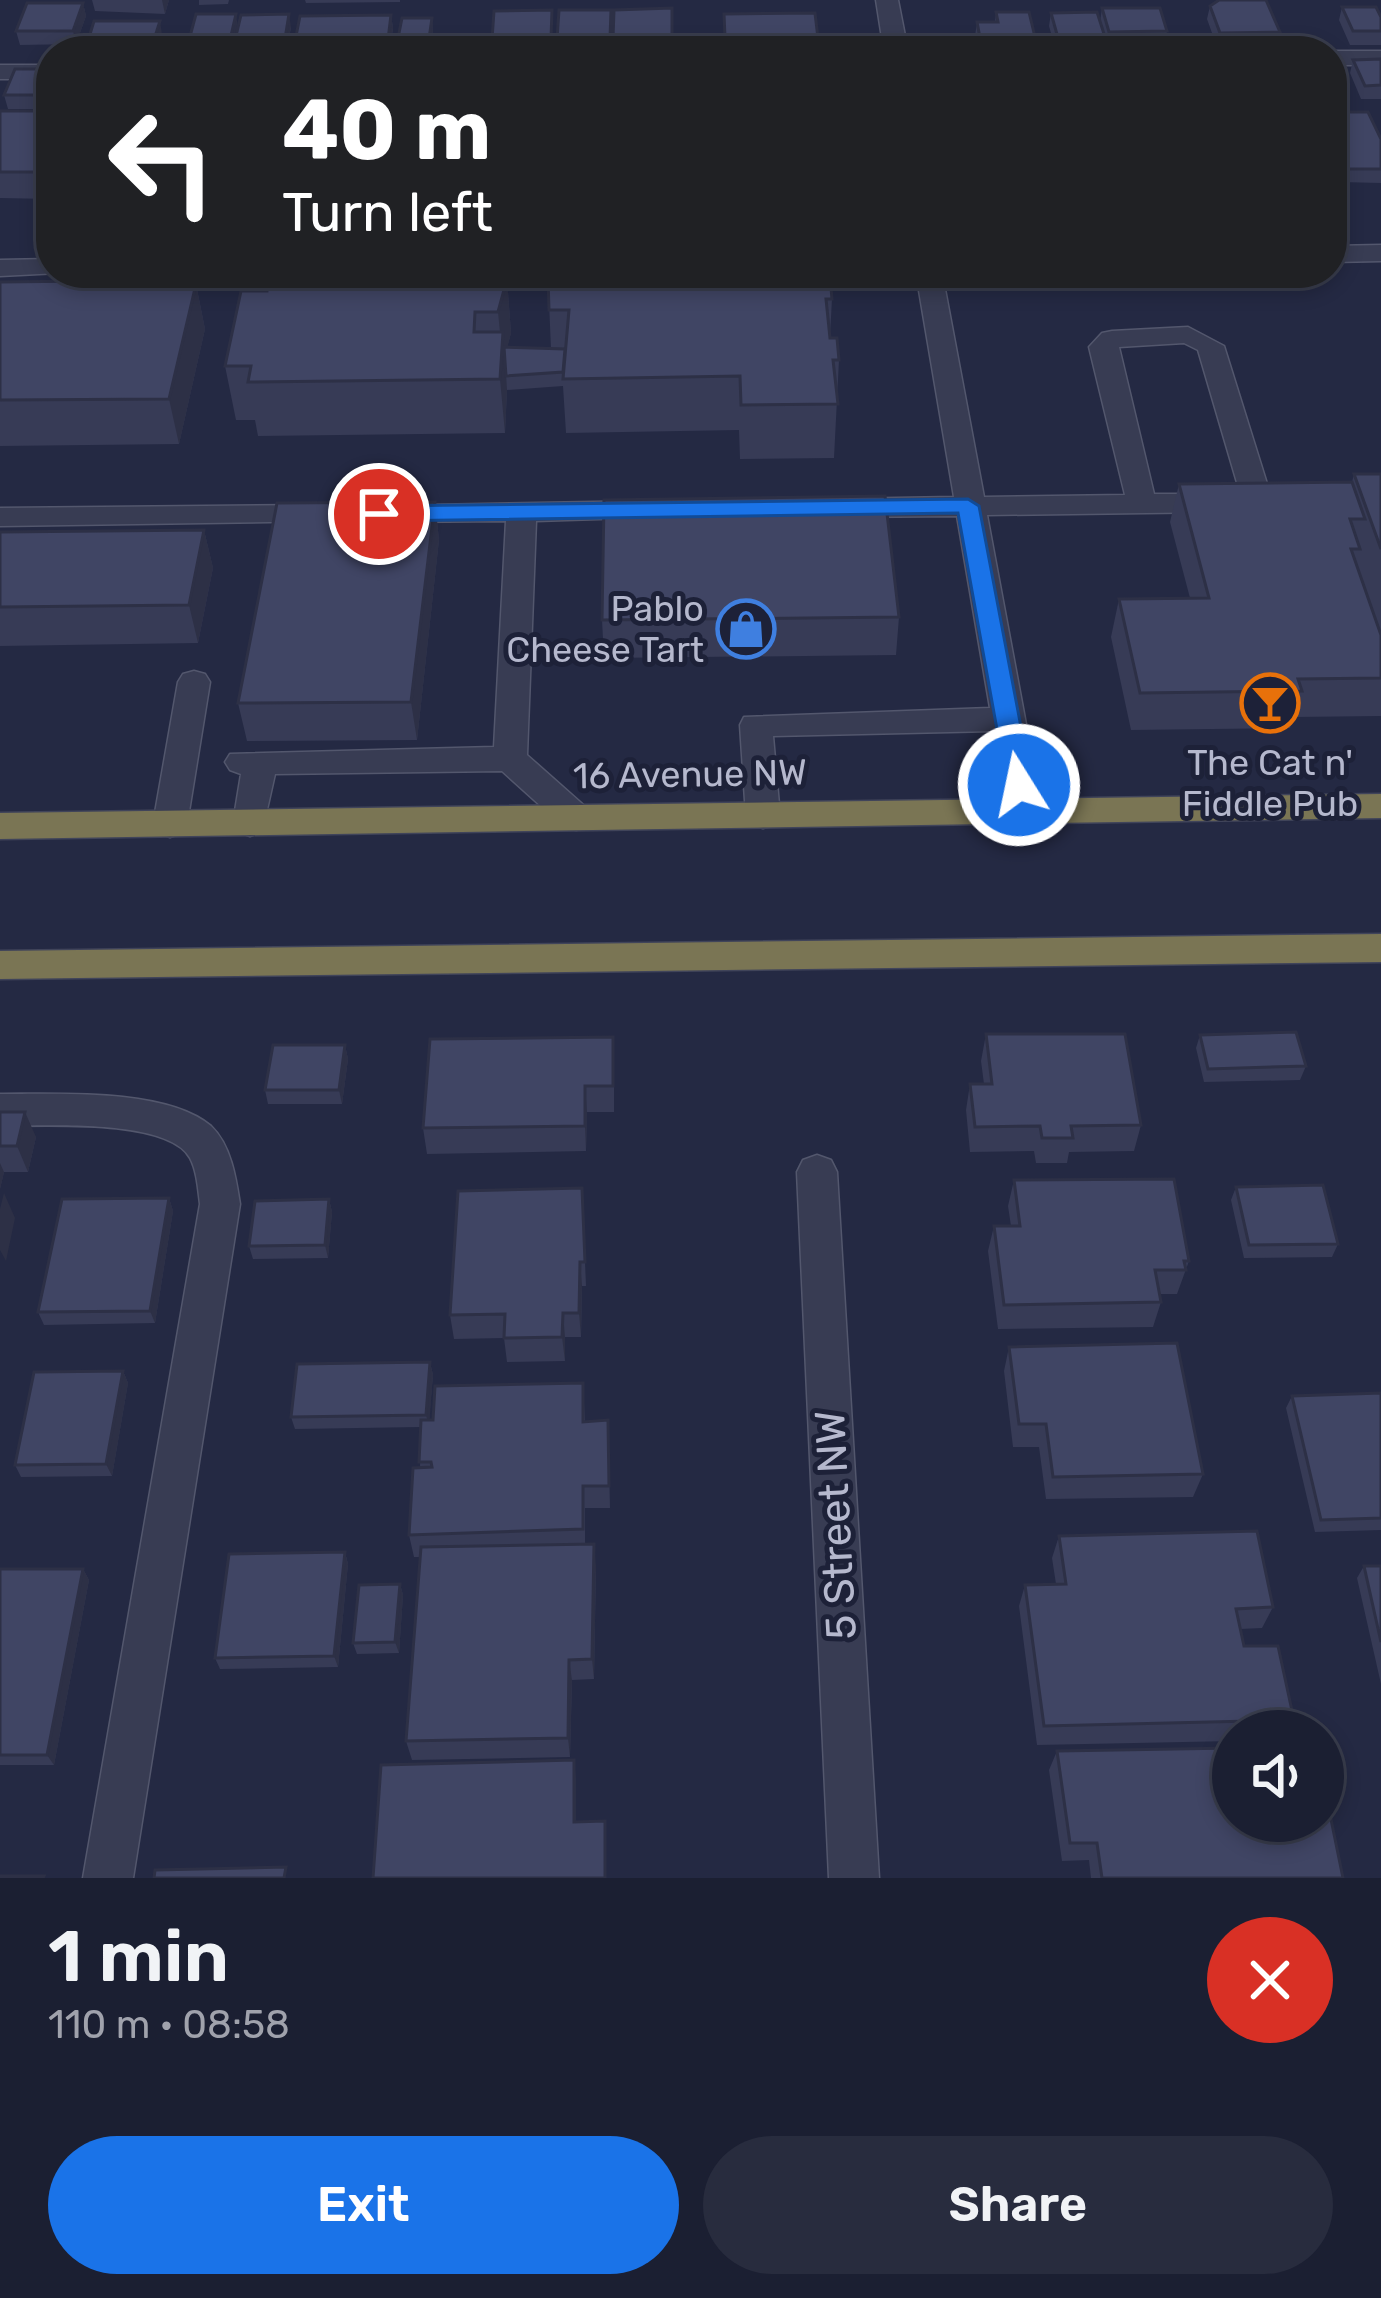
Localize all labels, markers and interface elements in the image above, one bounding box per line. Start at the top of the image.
text: 40 m [282,80,491,180]
icon: left [84,84,240,240]
text: Turn left [282,181,493,245]
pin [328,463,430,565]
icon: arrive [346,481,412,547]
place label: Pablo Cheese Tart [506,587,704,671]
shop icon: Pablo Cheese Tart [715,598,777,660]
bar icon: The Cat n' Fiddle Pub [1239,672,1301,734]
position arrow [956,722,1082,848]
place label: The Cat n' Fiddle Pub [1182,741,1358,825]
street label: 16 Avenue NW [573,750,807,798]
street label: 5 Street NW [805,1409,867,1641]
map controls [1212,1710,1344,1842]
button: sound [1212,1710,1344,1842]
text: 1 min [48,1914,229,1999]
button: close [1207,1917,1333,2043]
text: 110 m · 08:58 [48,2002,290,2048]
button: Exit [48,2136,679,2274]
button: Share [703,2136,1333,2274]

